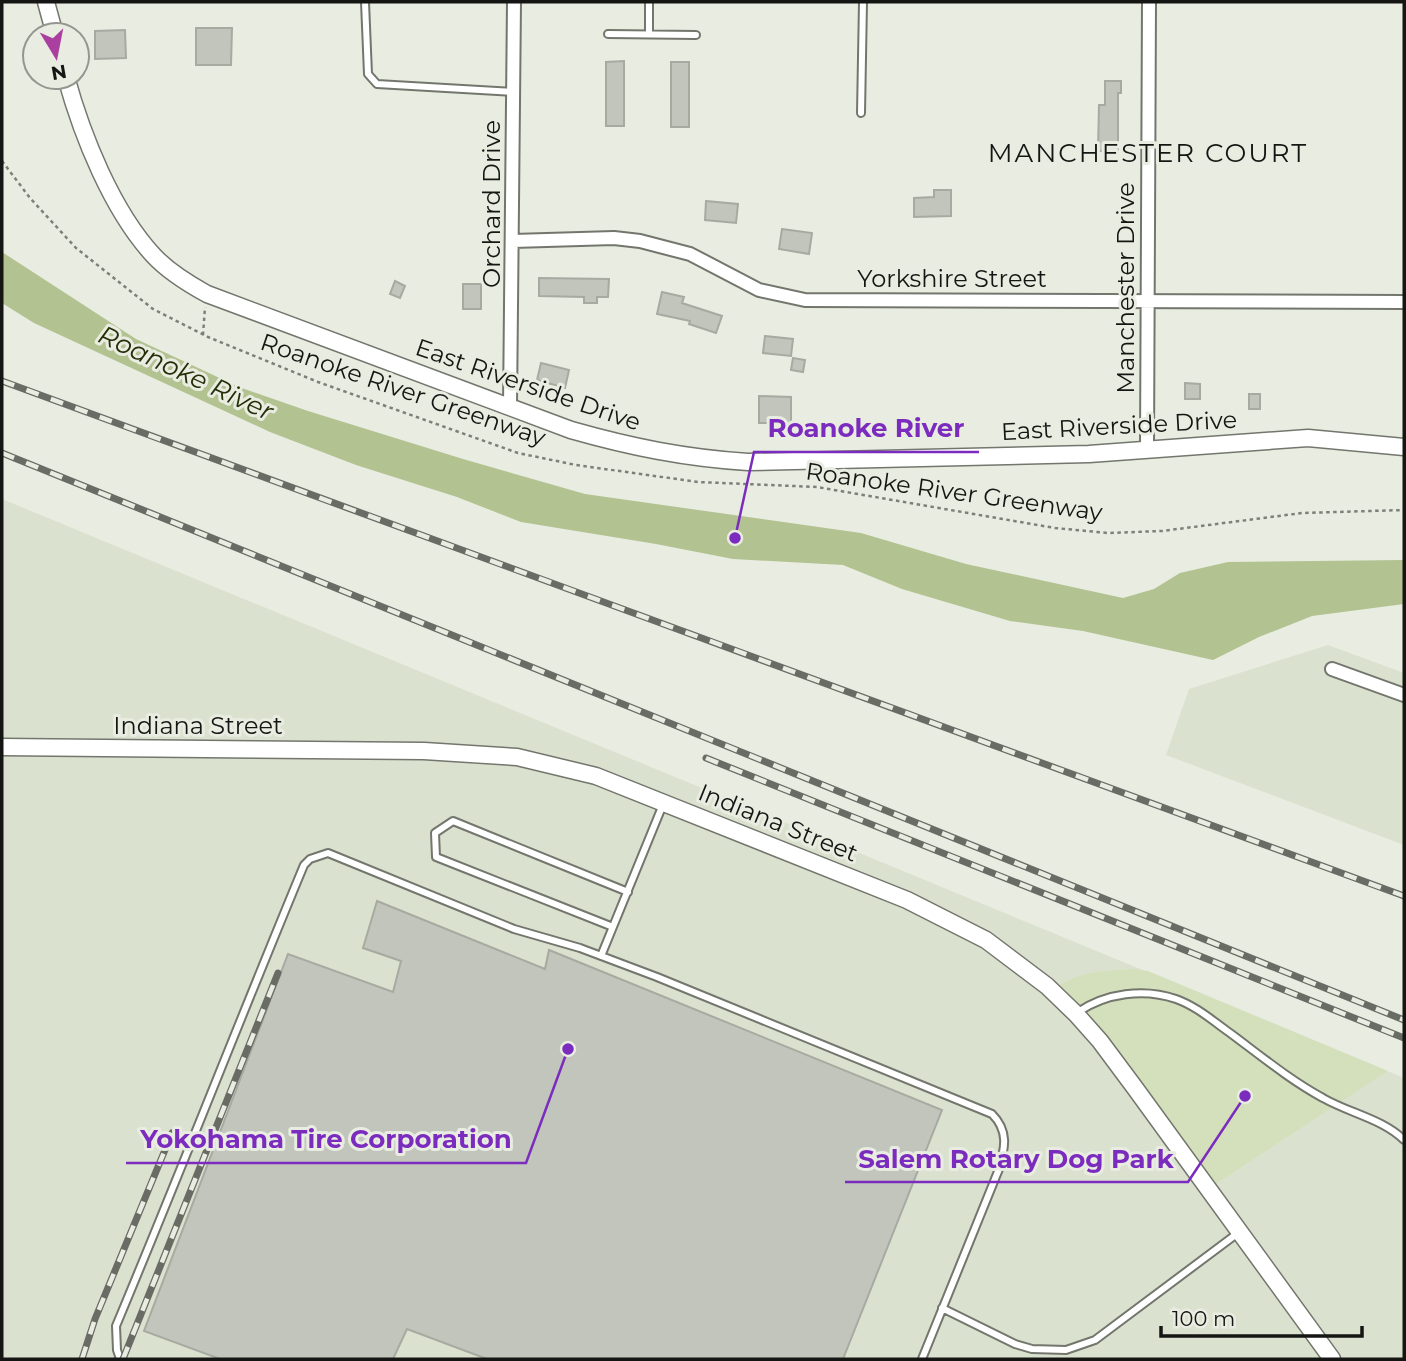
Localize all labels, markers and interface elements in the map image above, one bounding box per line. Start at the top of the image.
north arrow [21,21,91,91]
text: N [49,60,68,85]
street label: Orchard Drive [477,120,506,288]
district label: MANCHESTER COURT [988,137,1308,169]
street label: Manchester Drive [1111,182,1140,394]
street label: Yorkshire Street [857,264,1047,293]
water label: Roanoke River [93,318,279,428]
street label: Roanoke River Greenway [257,327,549,452]
street label: East Riverside Drive [412,332,645,437]
callout: Roanoke River [754,405,979,452]
street label: East Riverside Drive [1000,405,1238,446]
text: Roanoke River [768,412,964,444]
street label: Roanoke River Greenway [804,456,1104,527]
street label: Indiana Street [113,711,283,740]
street label: Indiana Street [694,777,862,868]
callout: Yokohama Tire Corporation [126,1116,526,1163]
text: Yokohama Tire Corporation [139,1123,512,1155]
callout: Salem Rotary Dog Park [845,1135,1188,1182]
text: Salem Rotary Dog Park [858,1143,1175,1175]
scale bar [1161,1294,1362,1338]
text: 100 m [1172,1306,1235,1331]

